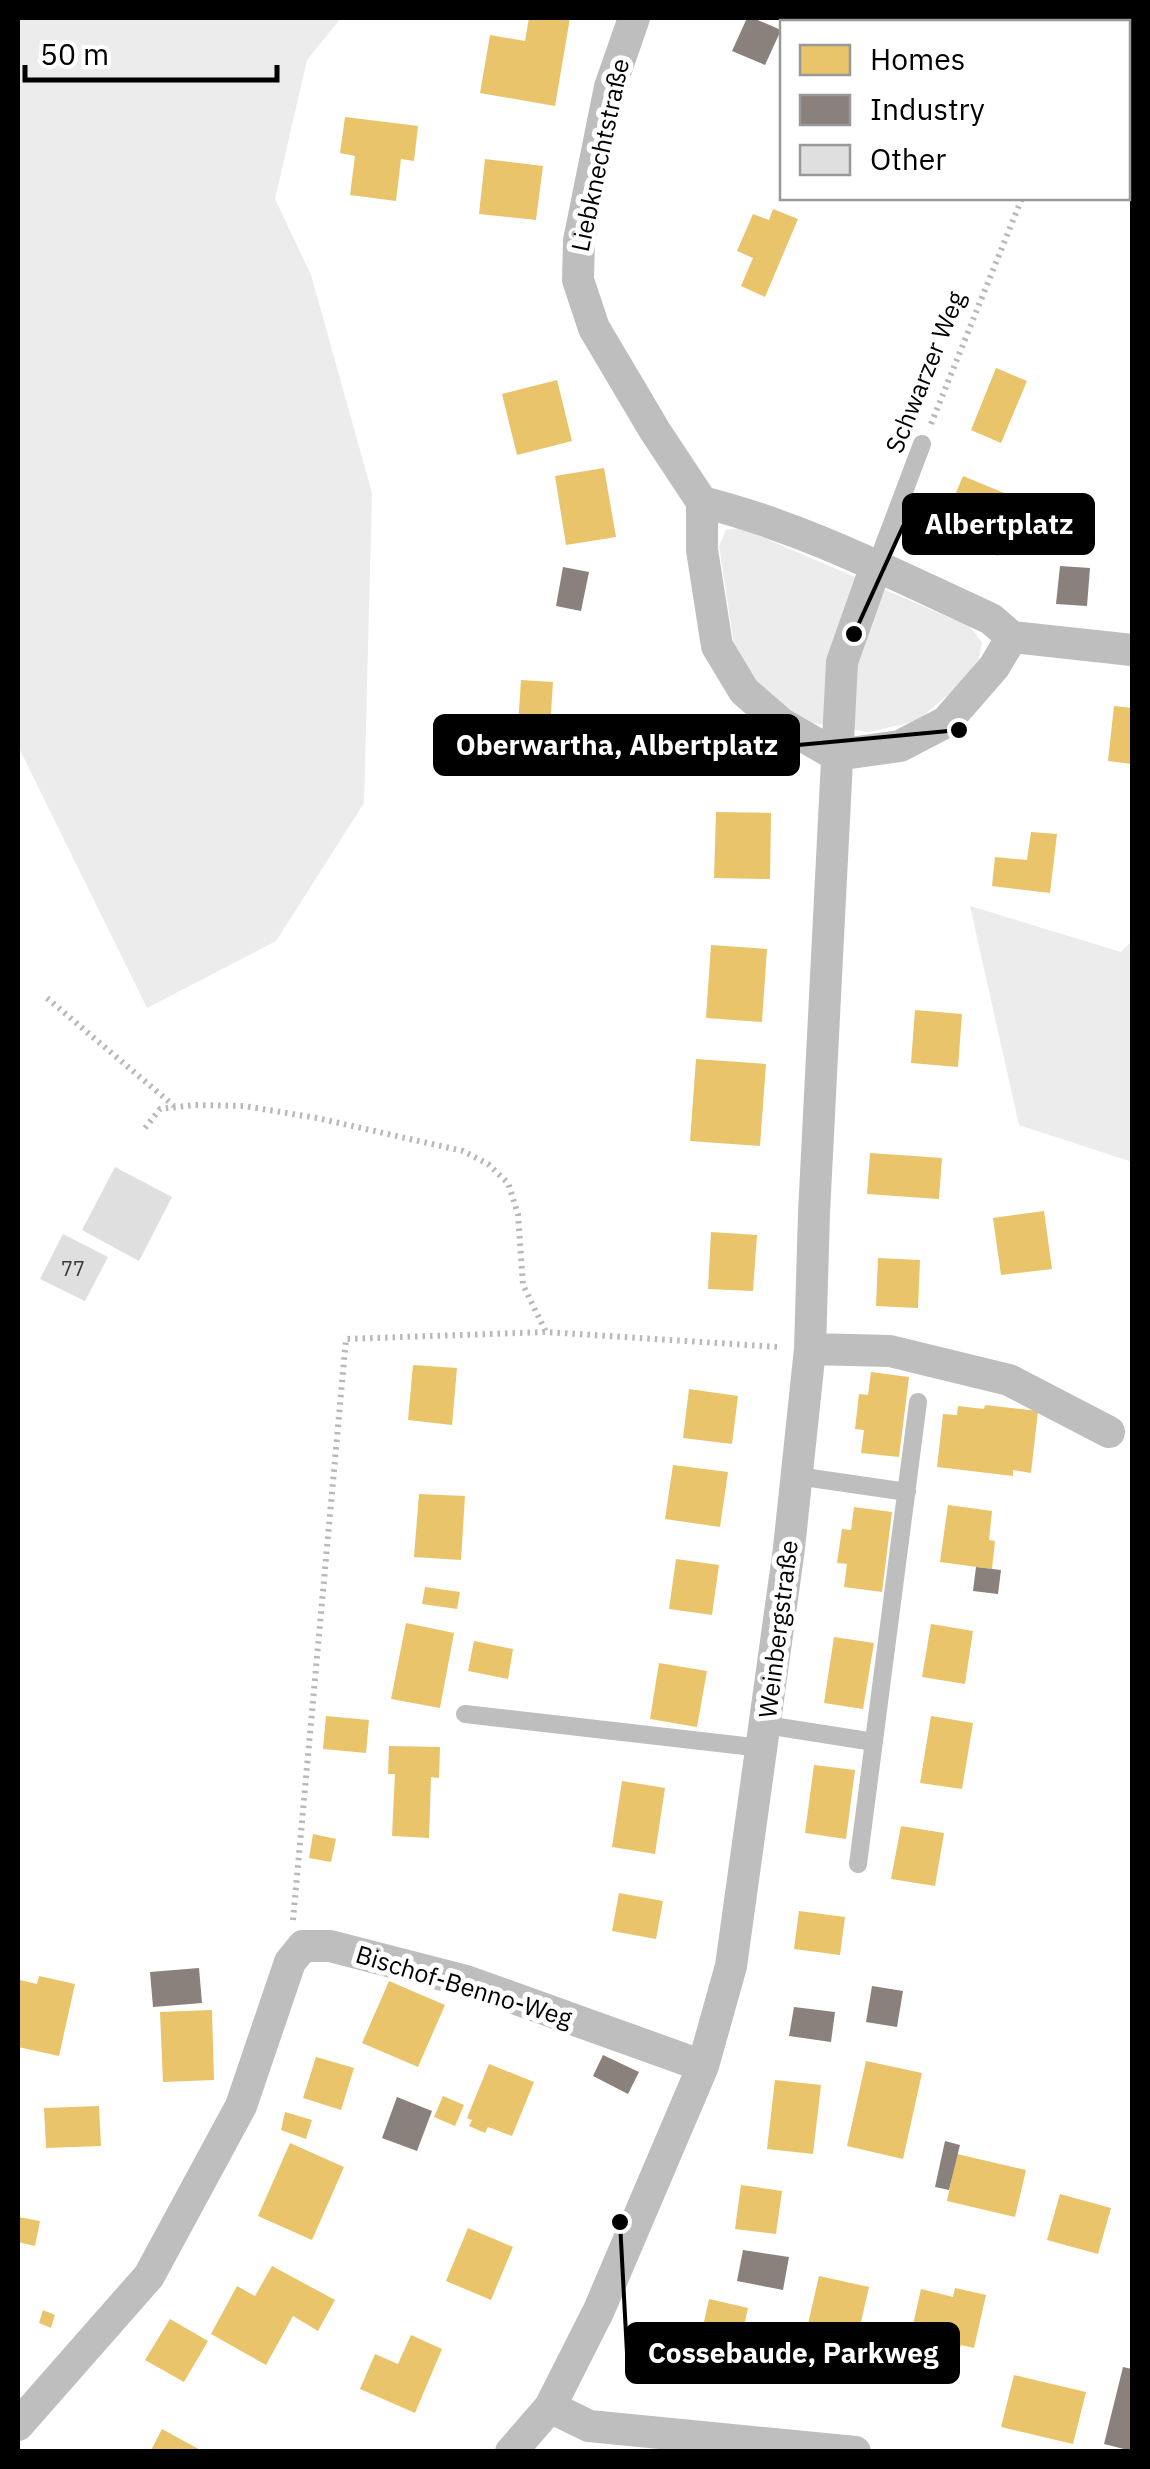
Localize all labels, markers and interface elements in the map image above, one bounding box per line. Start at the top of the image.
scale bar [25,20,278,82]
legend [780,20,1130,200]
text: 50 m [40,34,109,73]
text: Homes [870,39,965,78]
street label: Liebknechtstraße [563,55,636,254]
text: Industry [870,89,985,128]
text: Other [870,139,946,178]
street label: Schwarzer Weg [877,286,972,458]
callout: Albertplatz [904,495,1093,553]
text: Albertplatz [924,505,1074,542]
callout: Oberwartha, Albertplatz [435,716,798,774]
text: Oberwartha, Albertplatz [456,726,778,763]
house number: 77 [61,1255,85,1282]
street label: Weinbergstraße [750,1538,805,1720]
street label: Bischof-Benno-Weg [352,1937,576,2034]
callout: Cossebaude, Parkweg [627,2324,958,2382]
text: Cossebaude, Parkweg [648,2334,939,2371]

